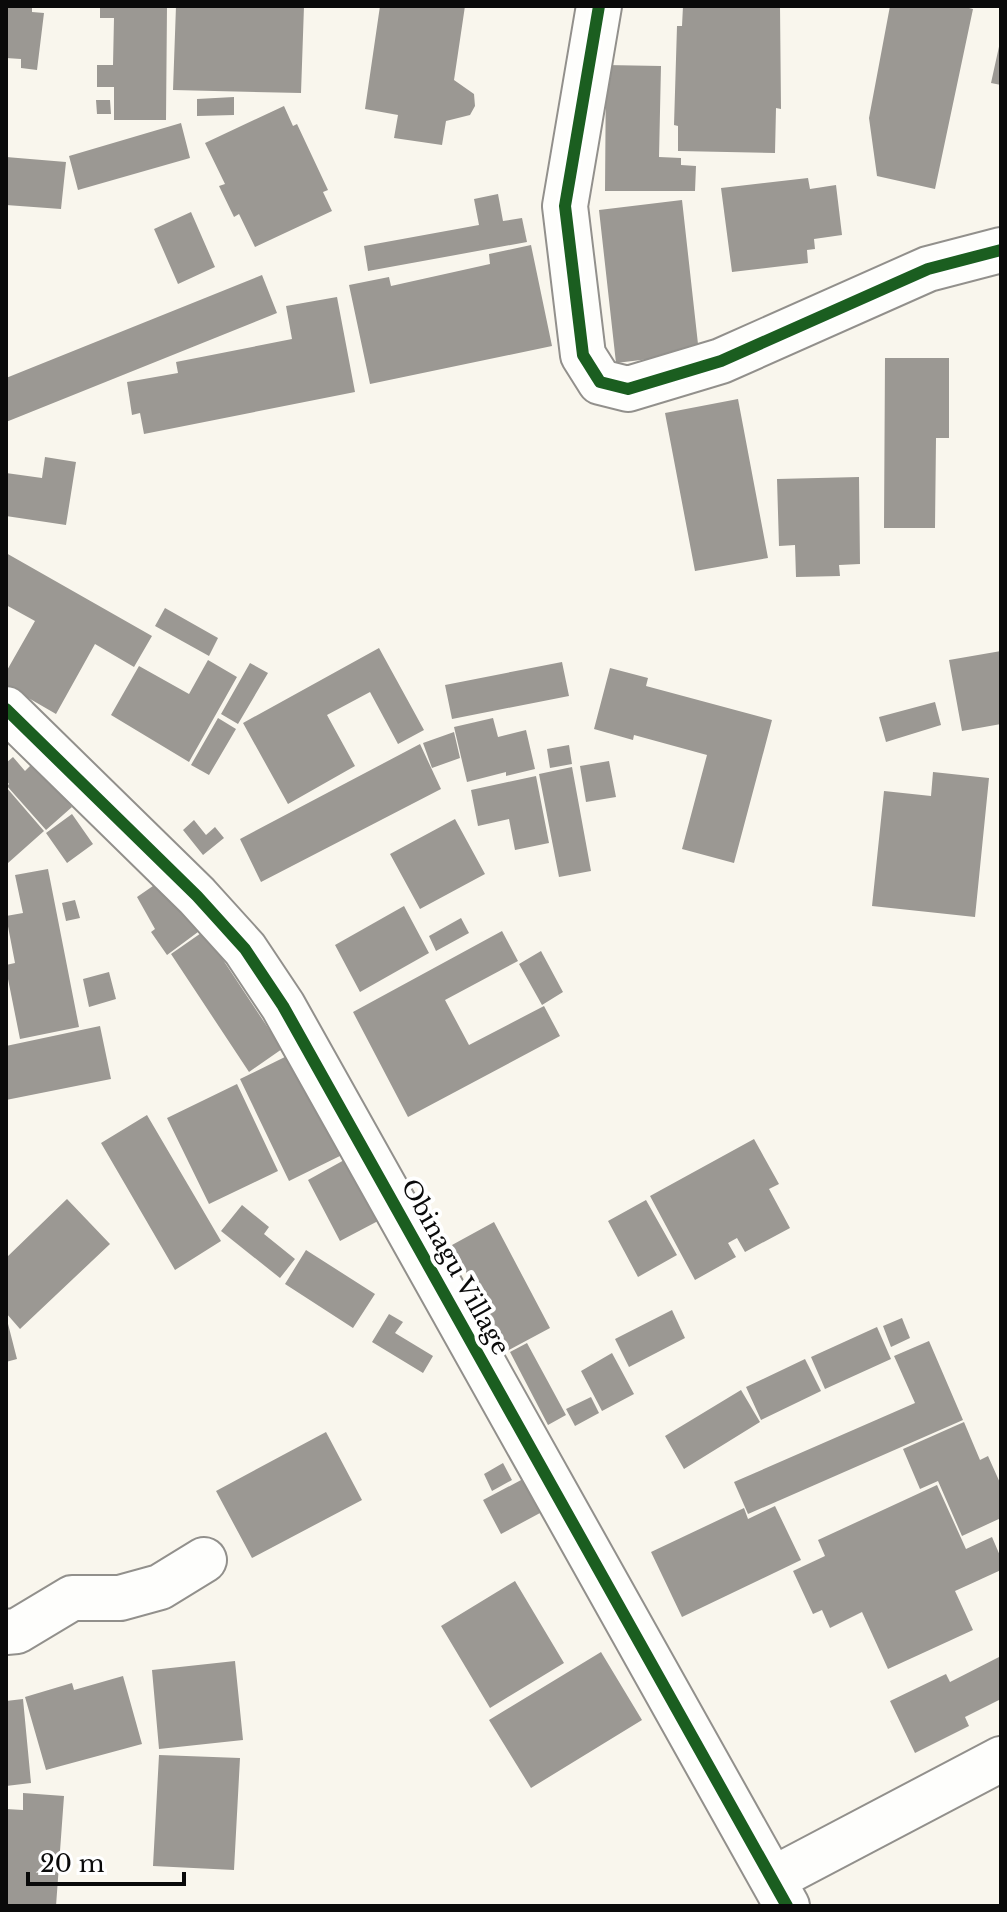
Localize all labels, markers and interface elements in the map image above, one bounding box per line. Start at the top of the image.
street label: Obinagu Village [395,1174,516,1360]
scale bar [28,1836,184,1886]
text: 20 m [40,1849,105,1878]

